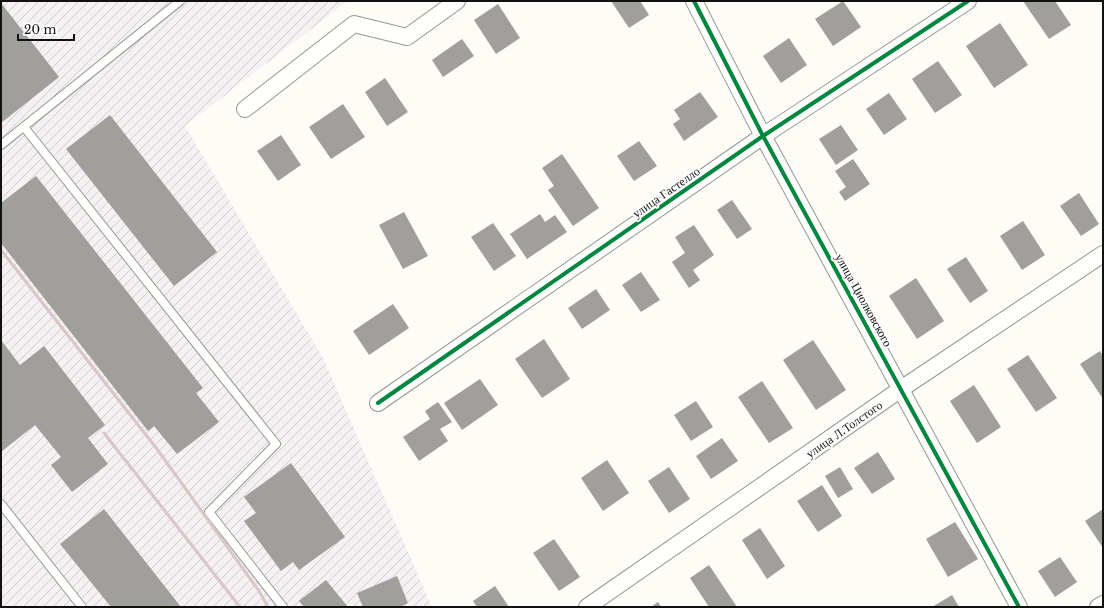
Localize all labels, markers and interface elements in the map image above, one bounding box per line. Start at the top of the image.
scale bar [18,16,74,42]
text: 20 m [24,22,56,37]
street label: улица Гастелло [629,163,703,221]
street label: улица Циолковского [832,251,896,349]
street label: улица Л.Толстого [803,397,885,461]

